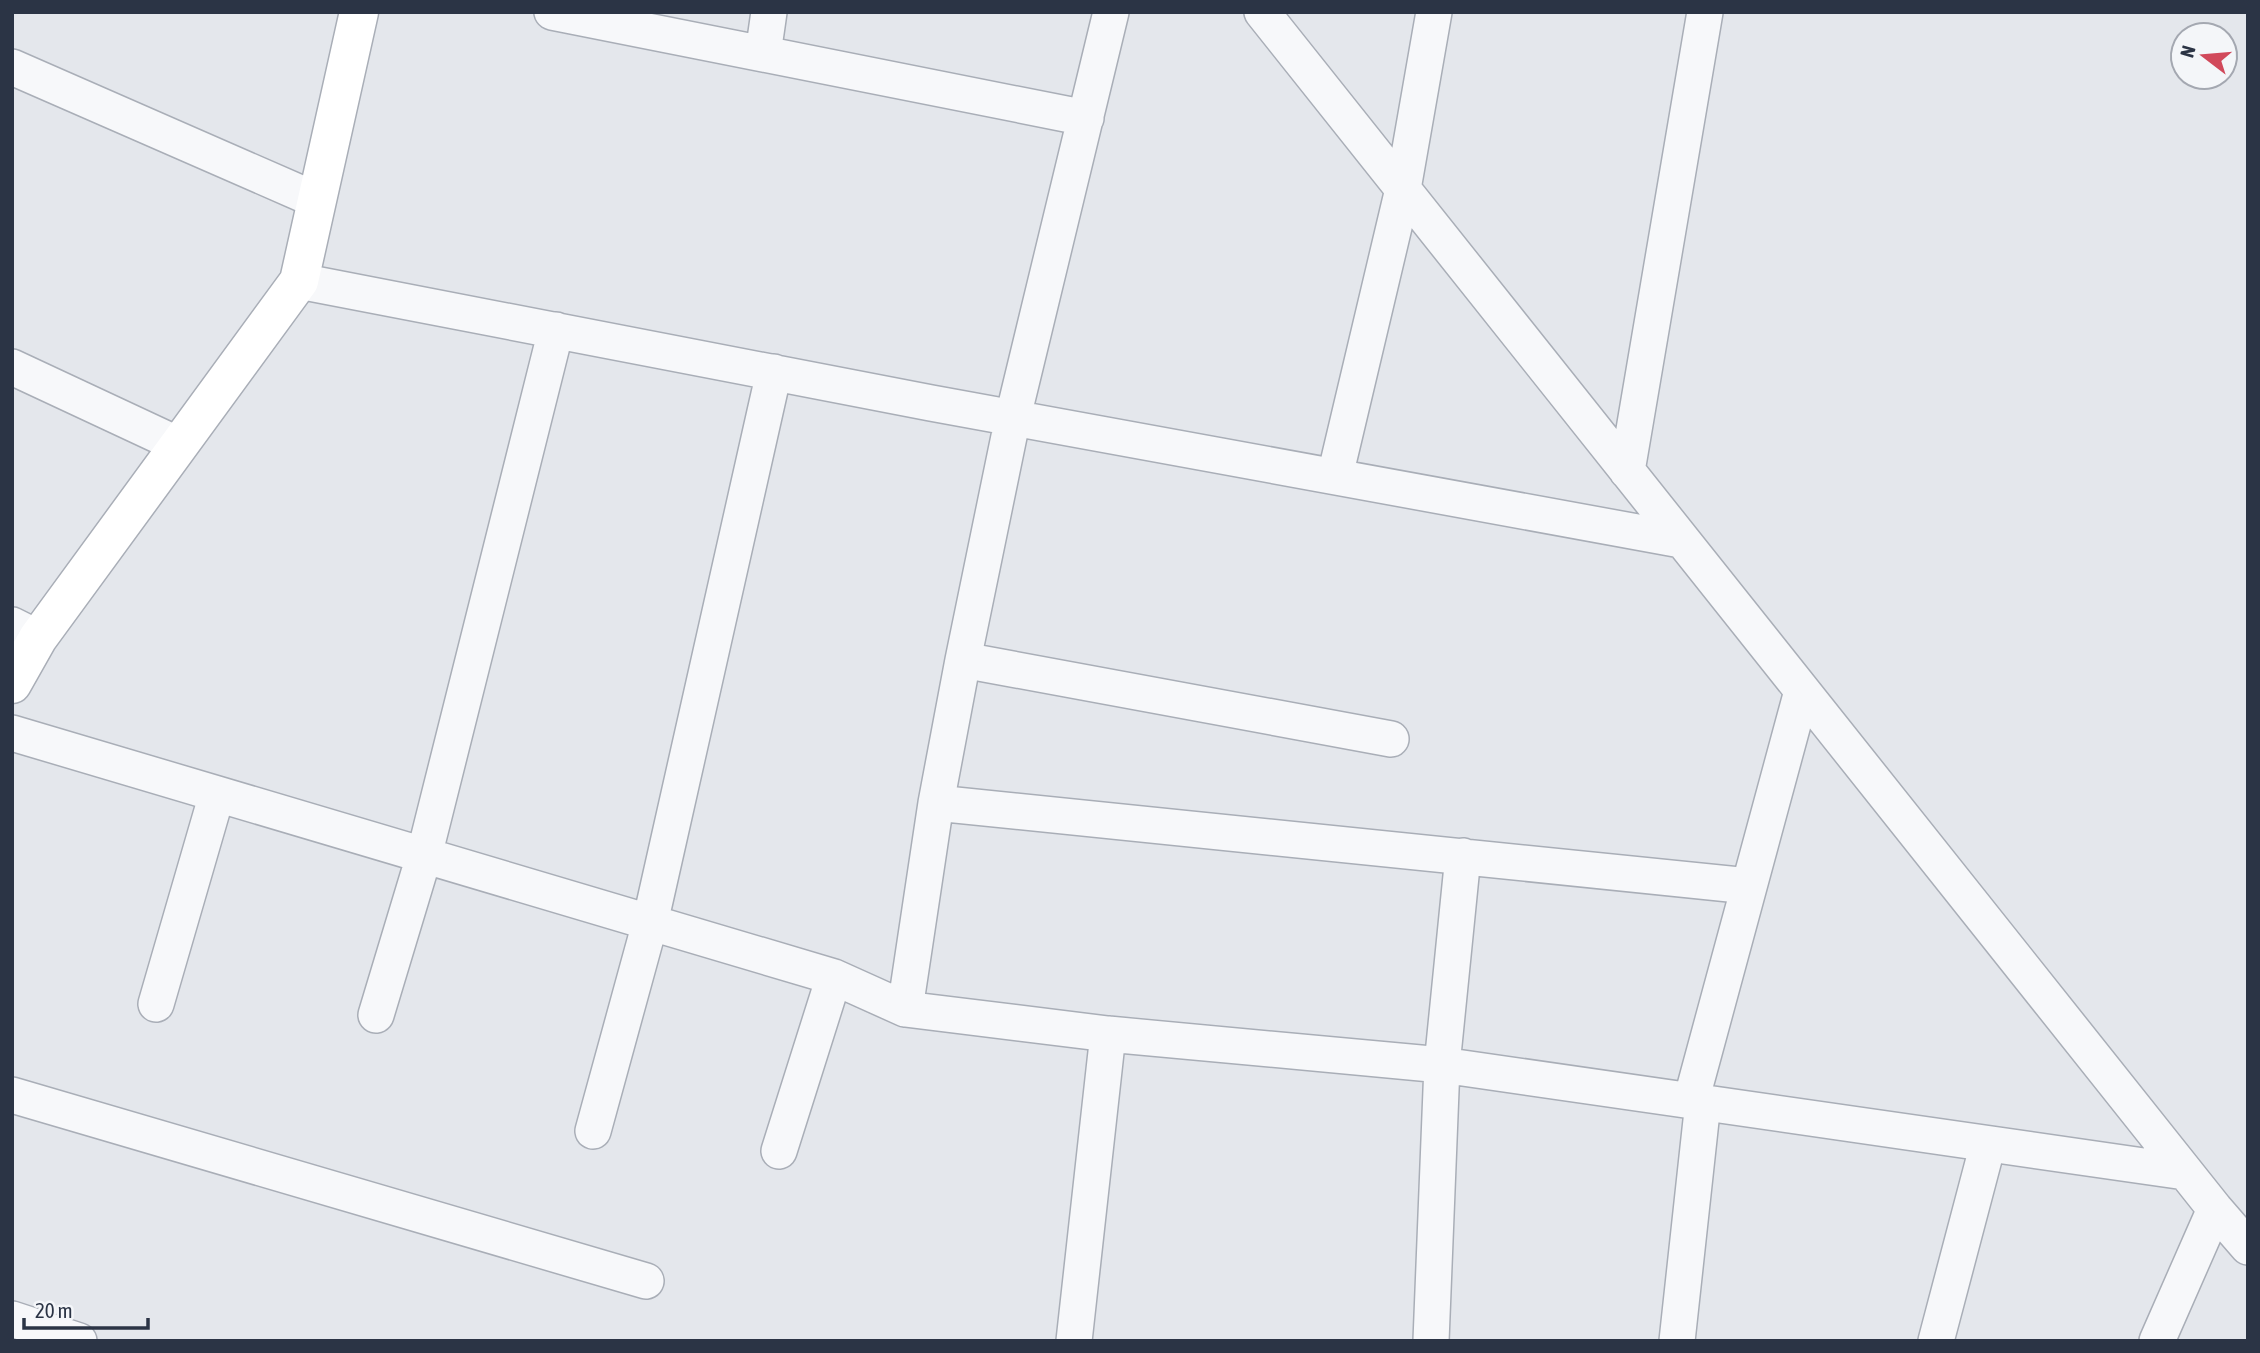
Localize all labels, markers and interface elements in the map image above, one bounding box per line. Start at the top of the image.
north arrow [2169,21,2239,91]
text: N [2176,43,2200,60]
scale bar [24,1286,149,1330]
text: 20 m [35,1298,73,1322]

